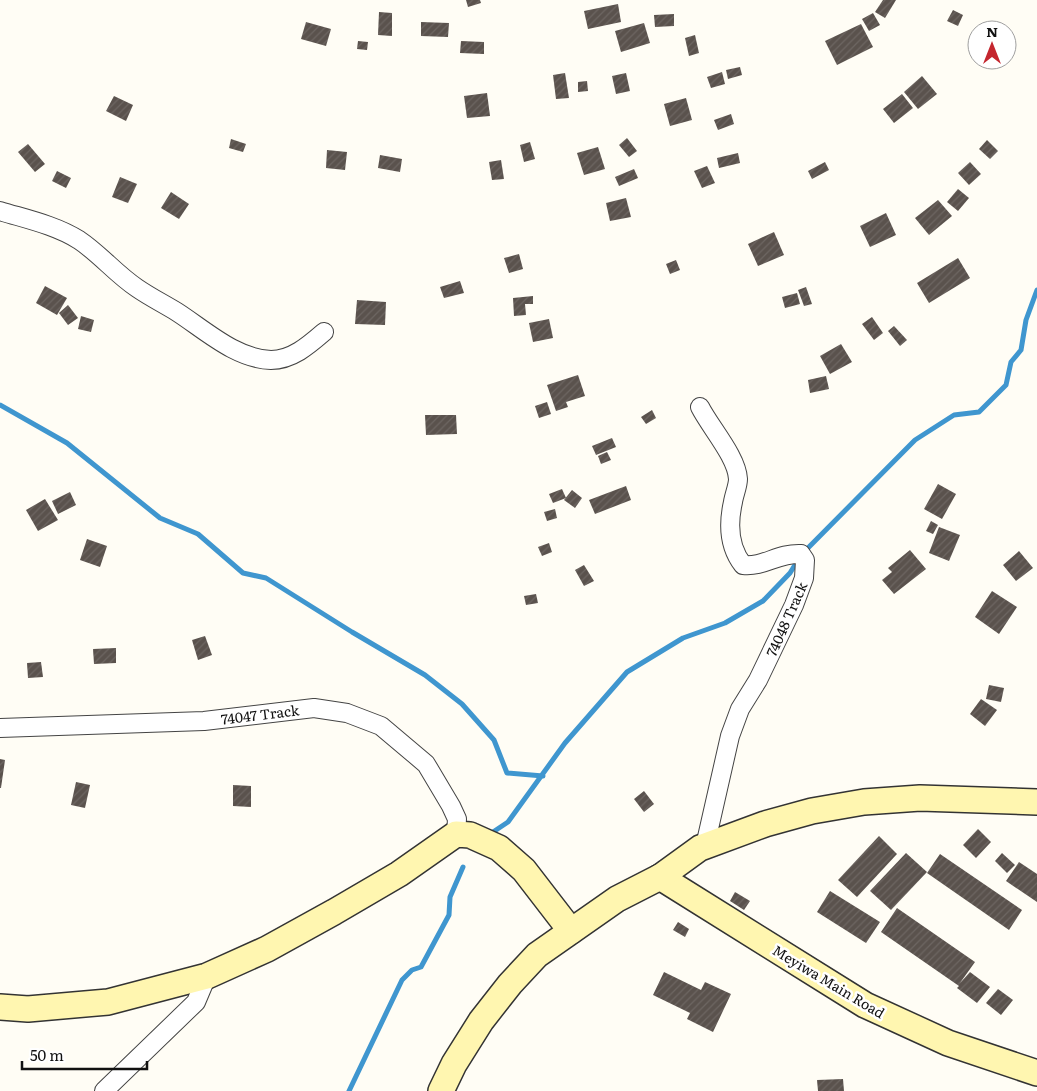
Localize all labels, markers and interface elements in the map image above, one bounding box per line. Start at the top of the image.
north arrow [967,20,1017,70]
text: N [986,21,998,41]
street label: 74048 Track [761,578,812,659]
street label: 74047 Track [220,699,301,729]
street label: Meyiwa Main Road [769,940,889,1023]
scale bar [22,1038,148,1070]
text: 50 m [30,1043,64,1066]

